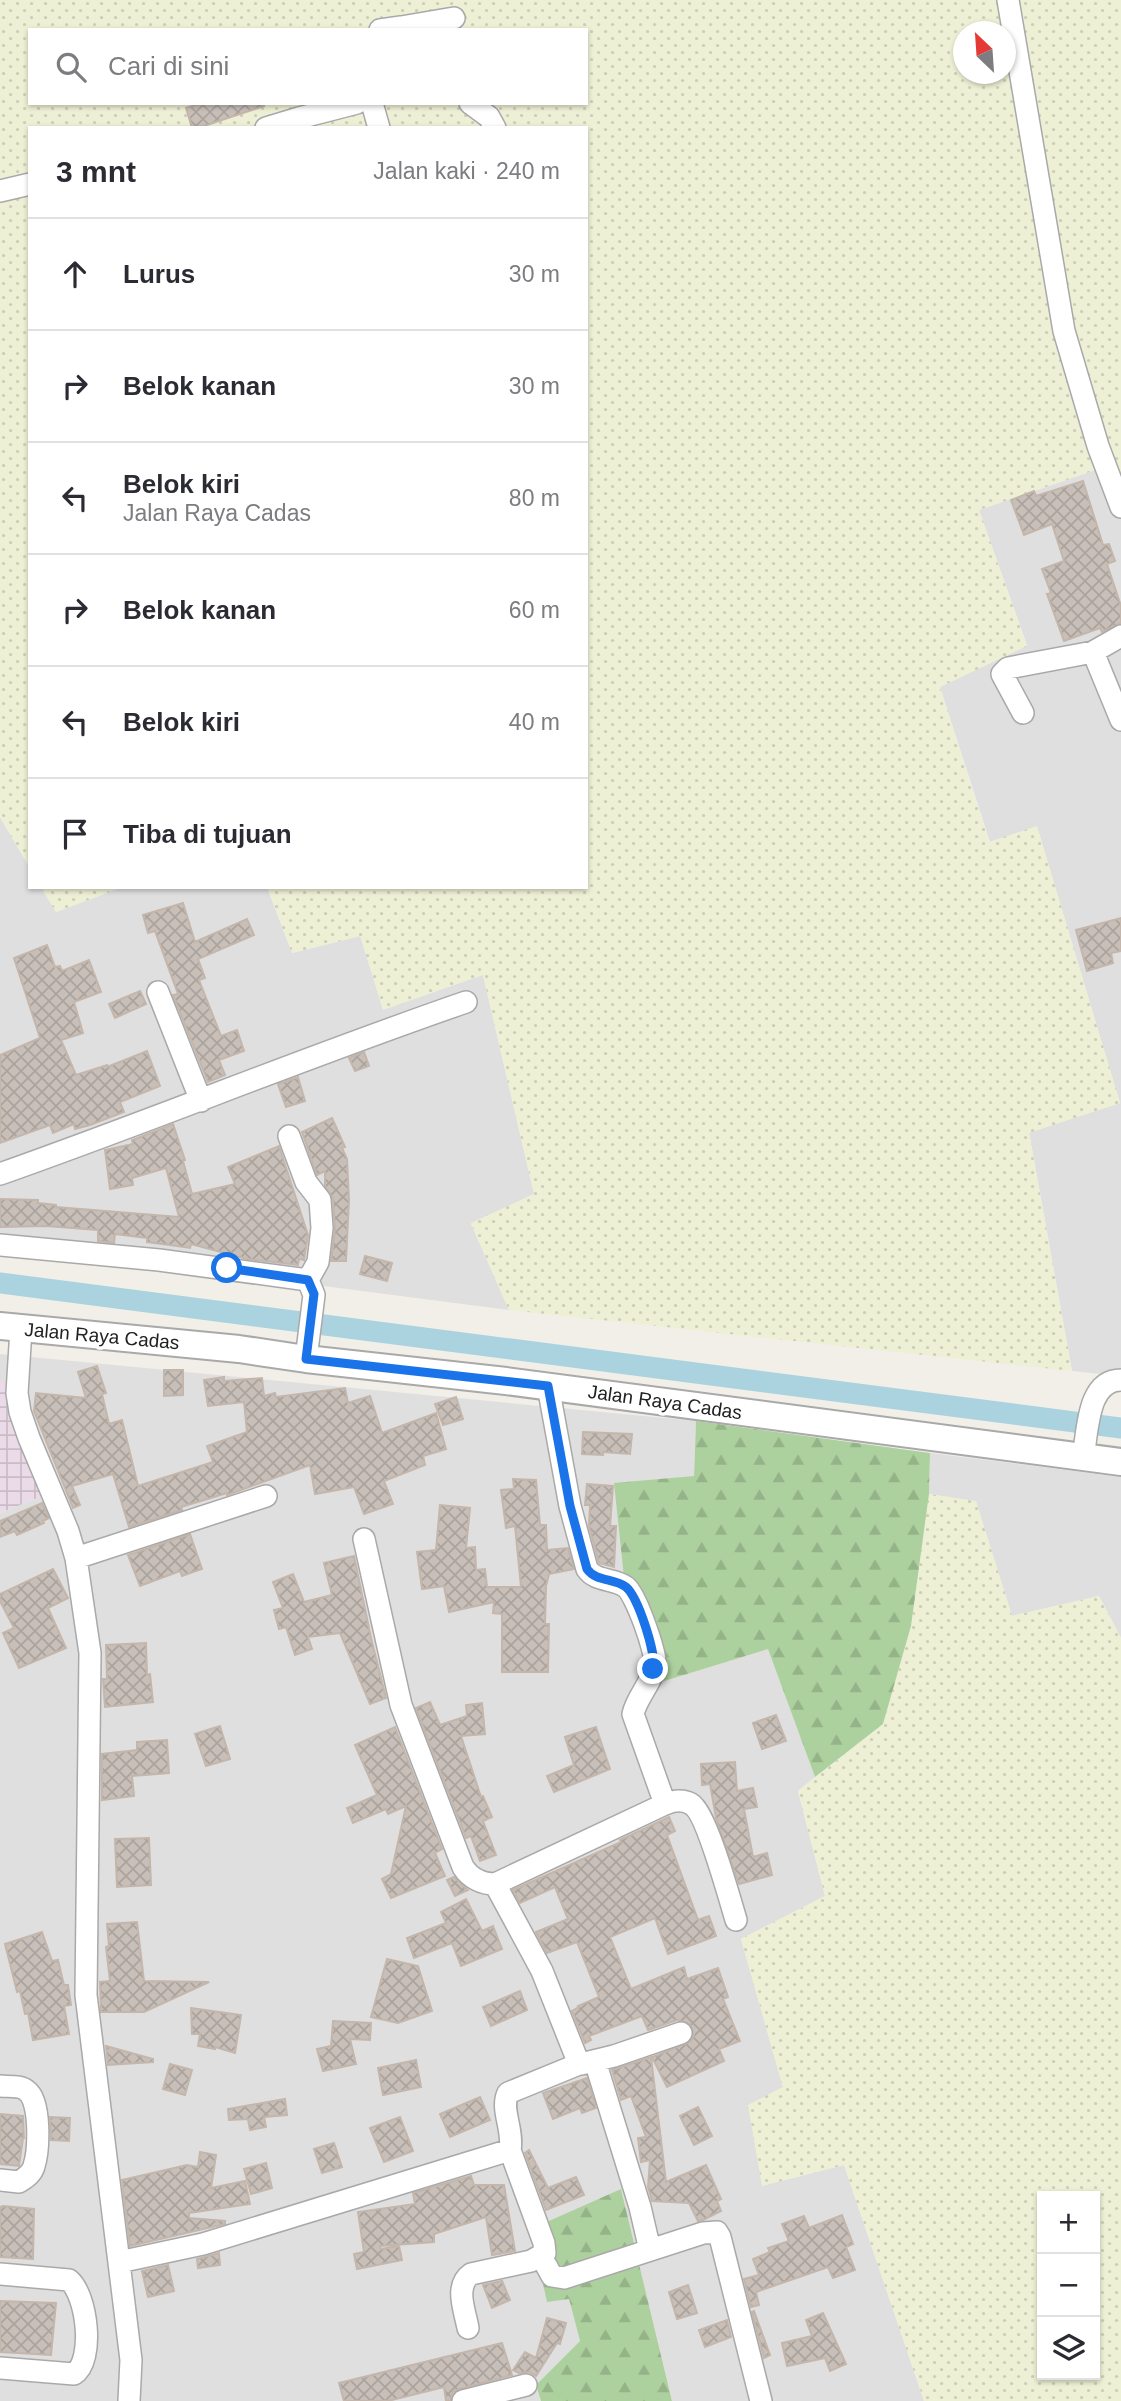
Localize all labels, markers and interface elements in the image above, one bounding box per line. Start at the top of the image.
north arrow [953,21,1016,84]
search box [28,28,588,105]
icon: search [52,48,90,86]
text: Cari di sini [108,51,229,81]
text: 3 mnt [56,155,136,188]
text: Jalan kaki · 240 m [373,158,560,184]
icon: ahead [56,255,94,293]
text: Lurus [123,259,195,289]
text: 30 m [509,261,560,287]
icon: right [56,367,94,405]
text: Belok kanan [123,371,276,401]
text: 30 m [509,373,560,399]
text: Belok kiri [123,469,240,499]
icon: left [56,479,94,517]
text: 80 m [509,485,560,511]
text: Jalan Raya Cadas [123,500,311,526]
icon: right [56,591,94,629]
text: Belok kanan [123,595,276,625]
text: 60 m [509,597,560,623]
icon: left [56,703,94,741]
text: Belok kiri [123,707,240,737]
text: 40 m [509,709,560,735]
icon: arrive [56,815,94,853]
text: Tiba di tujuan [123,819,292,849]
route start [211,1252,242,1283]
street label: Jalan Raya Cadas [24,1319,180,1353]
street label: Jalan Raya Cadas [587,1381,743,1423]
route end [637,1653,668,1684]
map controls [1037,2191,1100,2380]
button: + [1037,2191,1100,2254]
button: − [1037,2254,1100,2317]
button: layers [1037,2317,1100,2380]

